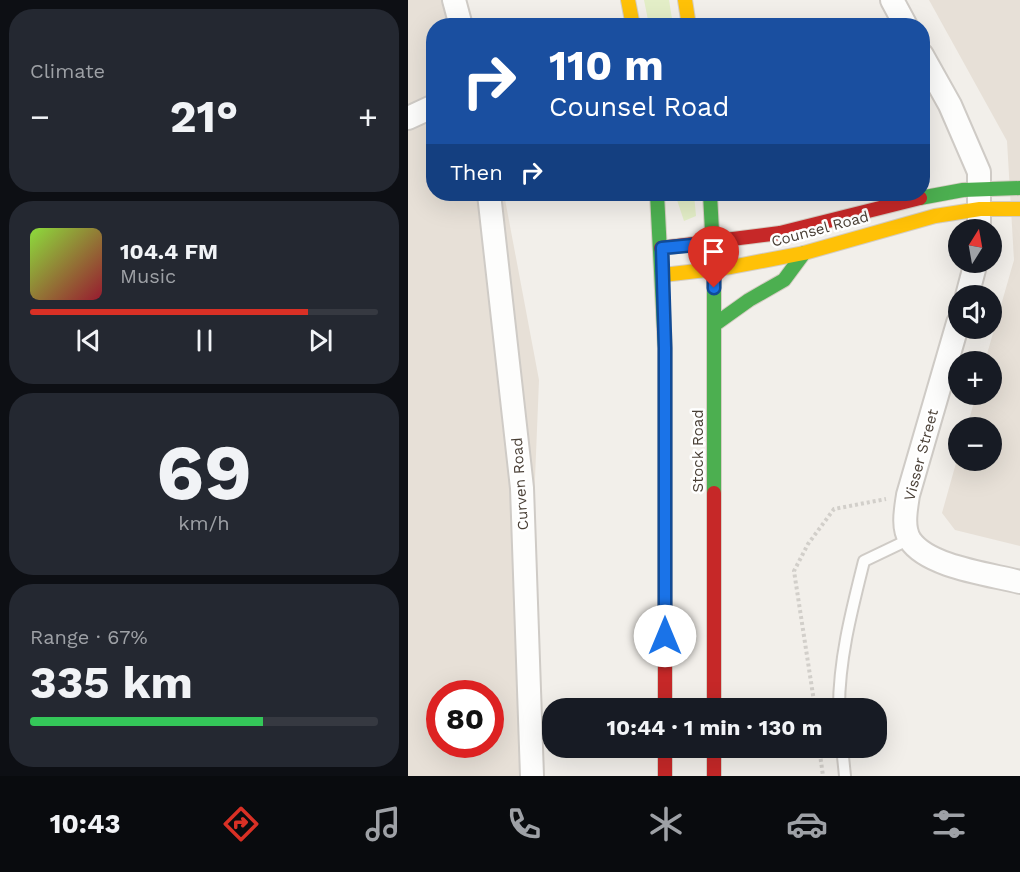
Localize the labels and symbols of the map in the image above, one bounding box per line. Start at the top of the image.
street label: Counsel Road [769,207,871,251]
north arrow [948,219,1002,273]
pin [688,226,739,288]
street label: Visser Street [900,406,942,503]
street label: Stock Road [689,409,707,493]
street label: Curven Road [508,437,532,531]
position arrow [633,604,697,668]
speed limit sign: 80 [426,680,504,758]

